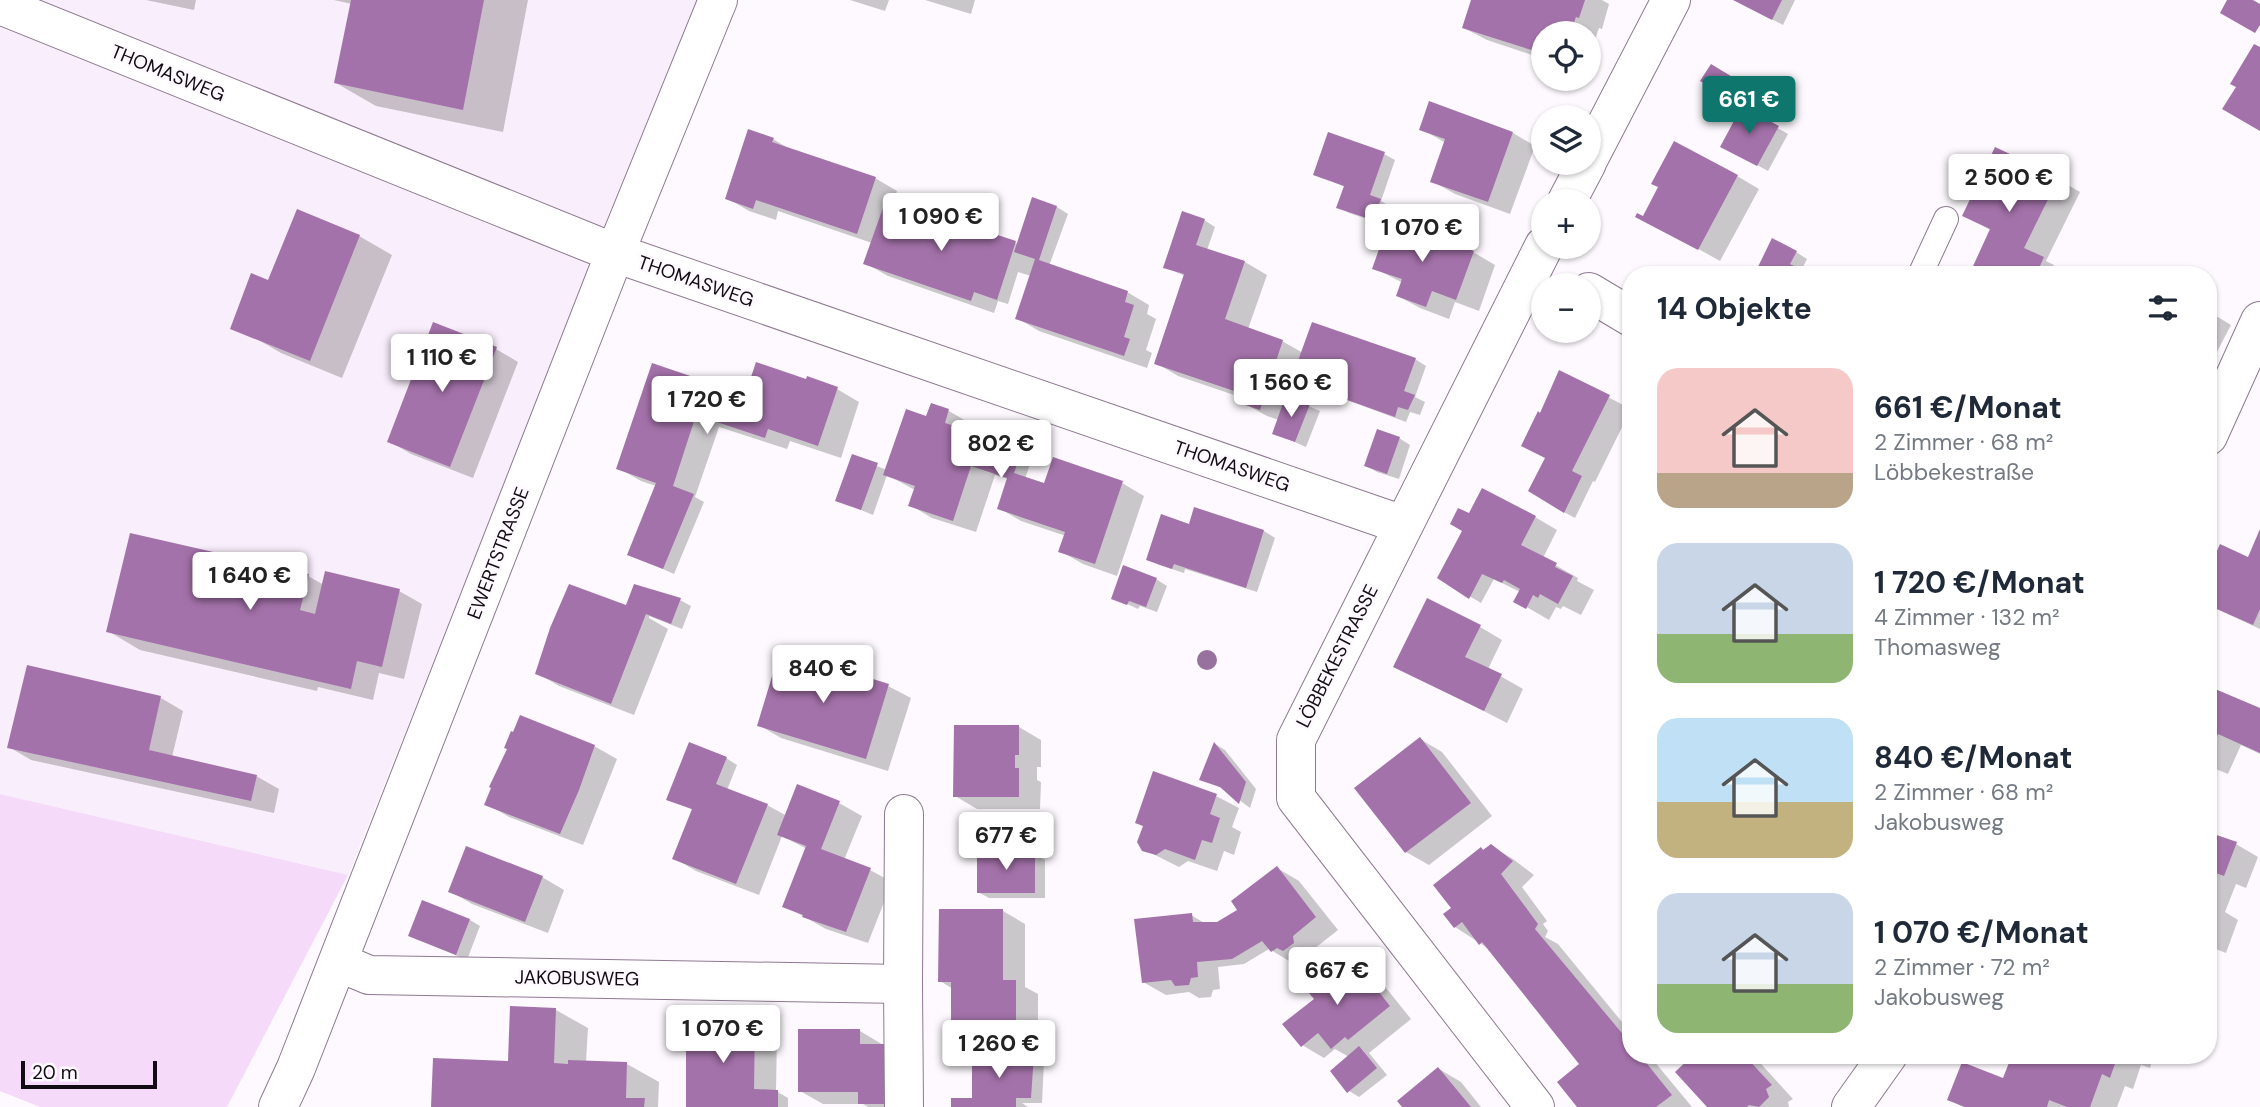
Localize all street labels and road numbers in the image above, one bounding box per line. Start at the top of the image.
street label: THOMASWEG [107,39,229,107]
street label: THOMASWEG [635,249,757,313]
street label: THOMASWEG [1171,434,1293,498]
street label: EWERTSTRASSE [461,483,535,623]
street label: LÖBBEKESTRASSE [1290,580,1384,732]
street label: JAKOBUSWEG [514,964,640,992]

